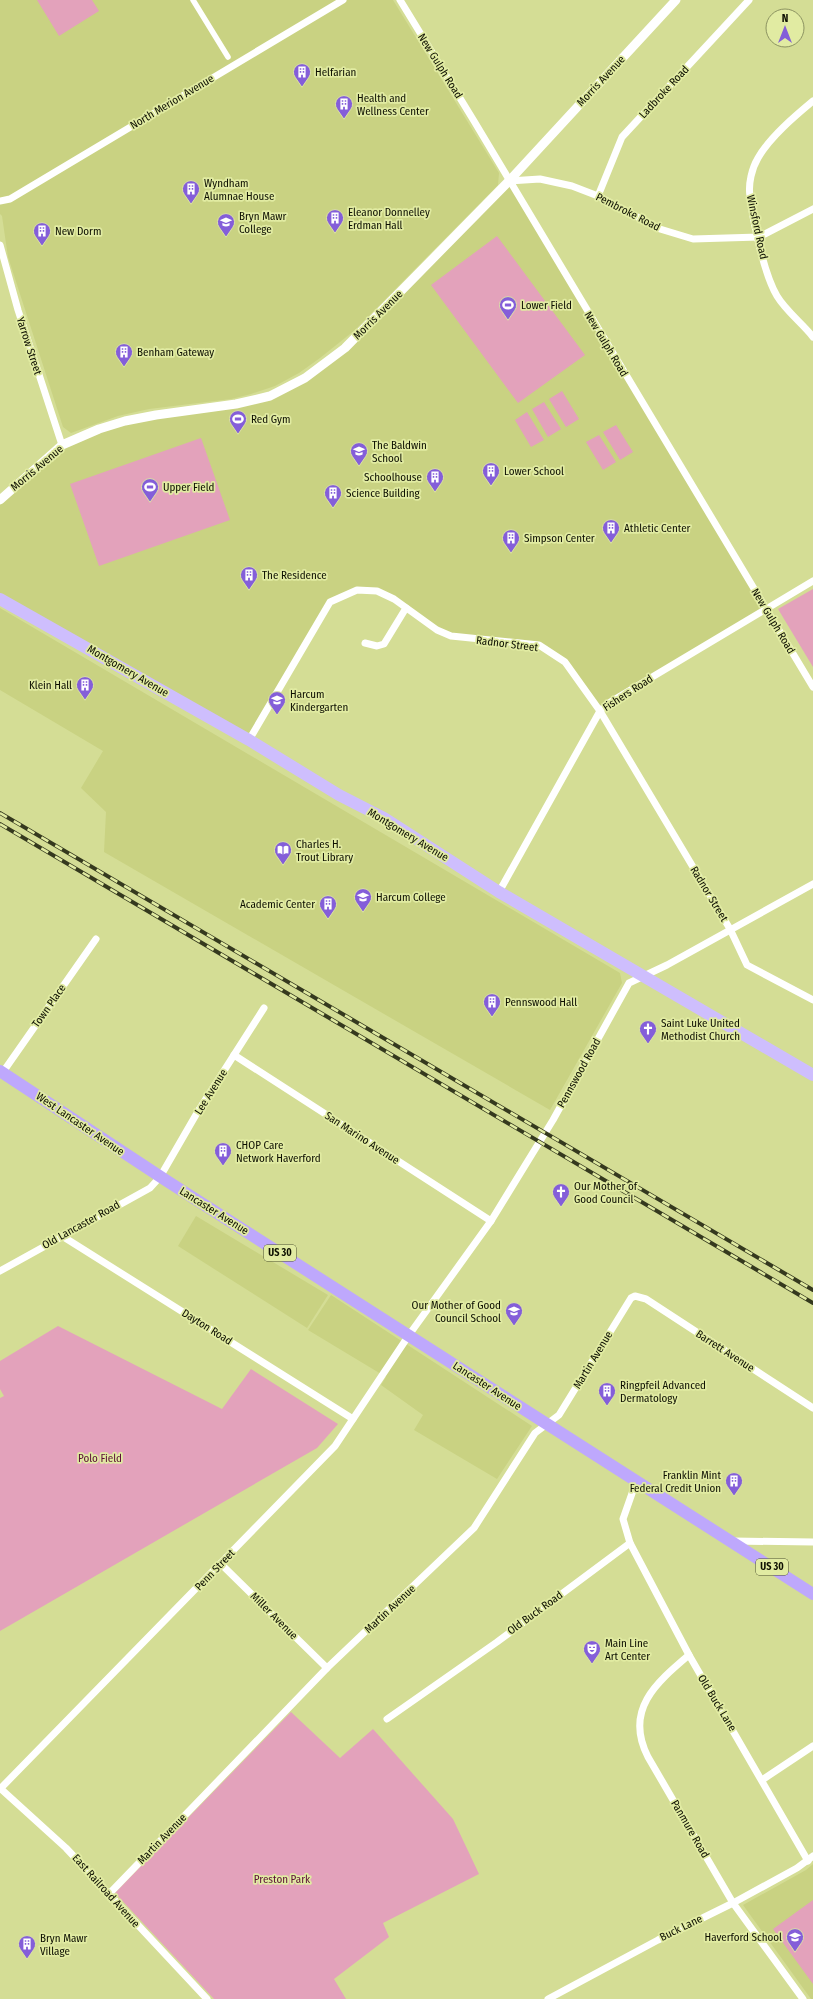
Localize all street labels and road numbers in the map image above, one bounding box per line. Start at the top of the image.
street label: New Gulph Road [415,31,465,101]
street label: Morris Avenue [574,53,628,109]
street label: Ladbroke Road [636,63,692,121]
street label: North Merion Avenue [128,72,216,132]
street label: Pembroke Road [594,190,662,234]
street label: Winsford Road [744,194,770,260]
street label: Morris Avenue [351,288,405,342]
street label: New Gulph Road [581,309,631,379]
street label: Yarrow Street [14,315,45,377]
street label: Morris Avenue [8,442,66,494]
street label: New Gulph Road [748,586,798,656]
street label: Radnor Street [475,634,539,654]
street label: Montgomery Avenue [85,642,171,700]
street label: Fishers Road [601,672,655,714]
street label: Montgomery Avenue [365,806,451,864]
street label: Radnor Street [687,864,731,924]
street label: Town Place [29,982,69,1030]
street label: Pennswood Road [555,1036,603,1110]
street label: Lee Avenue [192,1067,230,1117]
street label: West Lancaster Avenue [34,1090,126,1158]
street label: San Marino Avenue [322,1109,402,1167]
street label: Lancaster Avenue [177,1185,251,1237]
street label: Old Lancaster Road [40,1198,122,1252]
road number: US 30 [264,1245,296,1261]
street label: Dayton Road [179,1306,235,1348]
street label: Barrett Avenue [693,1327,757,1375]
street label: Martin Avenue [571,1329,615,1391]
street label: Lancaster Avenue [450,1359,524,1413]
street label: Penn Street [192,1546,238,1593]
road number: US 30 [756,1559,788,1575]
street label: Martin Avenue [362,1582,418,1636]
street label: Old Buck Road [505,1589,565,1637]
street label: Miller Avenue [248,1590,300,1642]
street label: Old Buck Lane [695,1672,739,1734]
street label: Panmure Road [668,1798,712,1860]
street label: Martin Avenue [135,1811,189,1867]
street label: East Railroad Avenue [70,1852,142,1930]
street label: Buck Lane [658,1912,704,1944]

